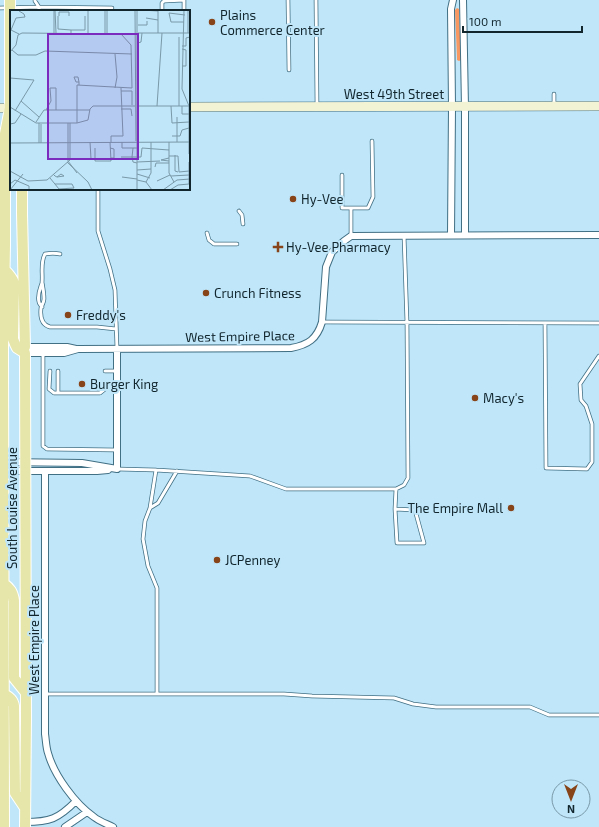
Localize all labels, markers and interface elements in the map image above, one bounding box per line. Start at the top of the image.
place label: Plains Commerce Center [220,7,325,38]
scale bar [463,8,582,34]
inset map [10,10,190,190]
text: 100 m [469,14,501,28]
marker: Plains Commerce Center [207,17,217,27]
street label: West 49th Street [344,86,444,102]
place label: Hy-Vee [301,191,344,207]
marker: Hy-Vee [288,194,298,204]
place label: Hy-Vee Pharmacy [286,239,391,255]
marker: Hy-Vee Pharmacy [273,242,283,252]
place label: Crunch Fitness [214,285,301,301]
marker: Crunch Fitness [201,288,211,298]
place label: Freddy's [76,307,126,323]
marker: Freddy's [63,310,73,320]
street label: West Empire Place [185,327,295,345]
place label: Burger King [90,376,158,392]
marker: Burger King [77,379,87,389]
place label: Macy's [483,390,524,406]
marker: Macy's [470,393,480,403]
street label: South Louise Avenue [4,447,20,569]
place label: The Empire Mall [407,500,503,516]
marker: The Empire Mall [506,503,516,513]
place label: JCPenney [225,552,280,568]
marker: JCPenney [212,555,222,565]
street label: West Empire Place [26,585,42,695]
north arrow [551,779,591,819]
text: N [567,803,575,816]

